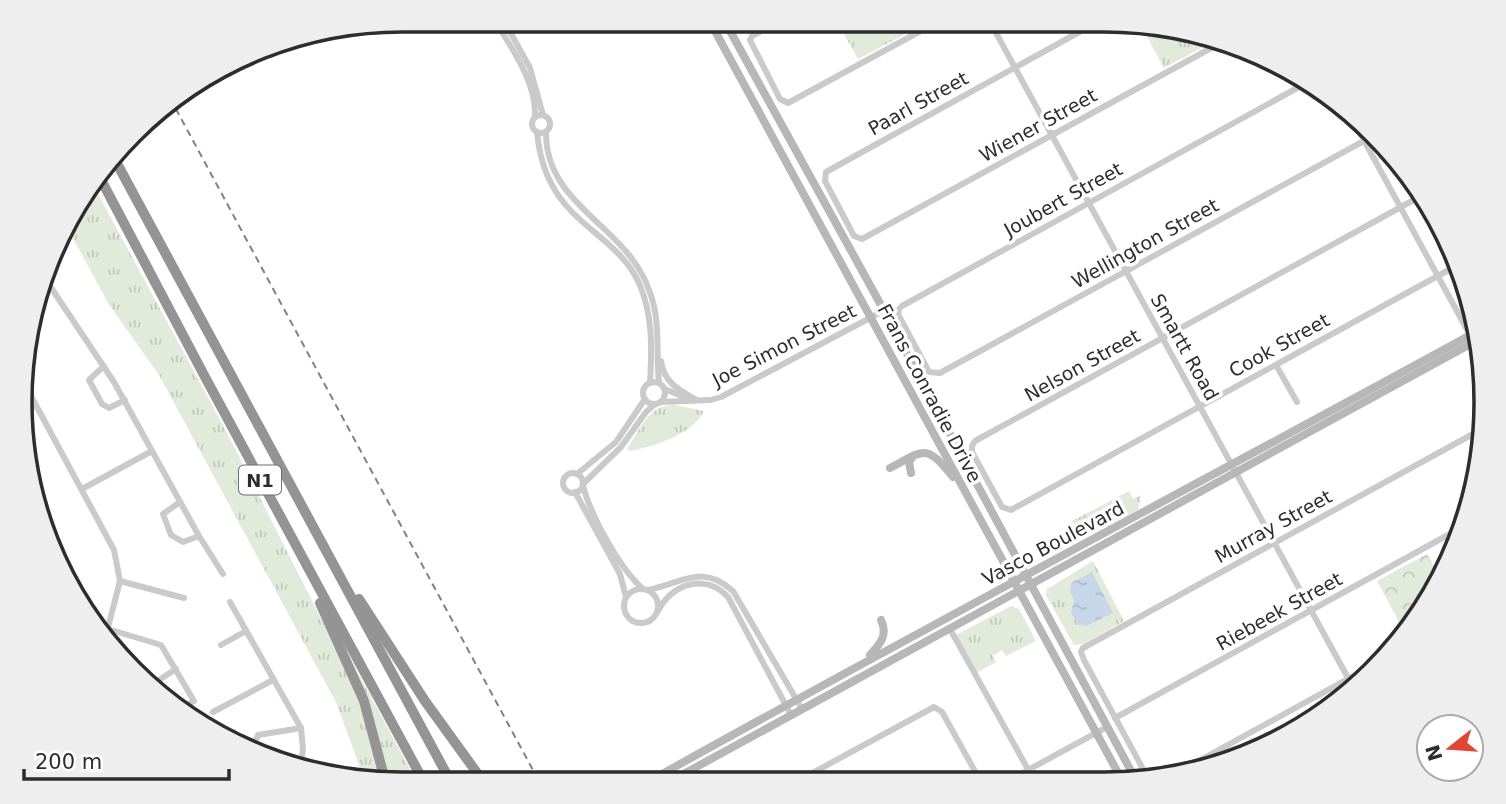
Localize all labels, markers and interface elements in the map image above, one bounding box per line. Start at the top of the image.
street label: Paarl Street [864,67,972,139]
street label: Wiener Street [976,84,1100,166]
street label: Joubert Street [999,157,1126,241]
street label: Wellington Street [1068,194,1222,292]
street label: Smartt Road [1147,290,1223,404]
street label: Joe Simon Street [708,299,859,391]
street label: Frans Conradie Drive [874,300,986,486]
street label: Cook Street [1225,308,1333,382]
street label: Nelson Street [1020,324,1144,406]
road number: N1 [239,466,281,494]
street label: Murray Street [1211,485,1335,567]
street label: Vasco Boulevard [978,496,1128,590]
street label: Riebeek Street [1212,567,1346,655]
north arrow [1415,713,1485,783]
scale bar [24,738,229,782]
text: N [1421,742,1447,764]
text: 200 m [35,750,102,774]

